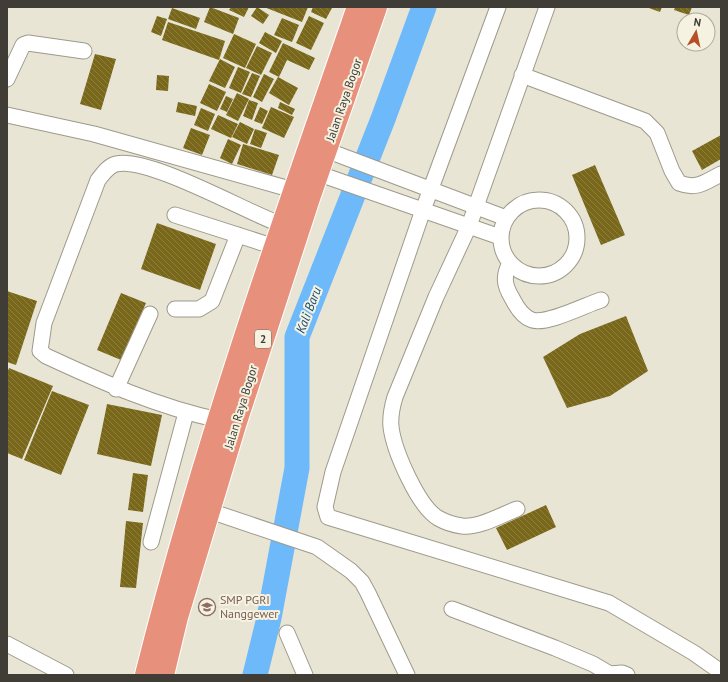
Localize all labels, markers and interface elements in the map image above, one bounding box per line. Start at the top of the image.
north arrow [676,12,716,52]
text: N [693,15,702,30]
street label: Jalan Raya Bogor [322,56,365,144]
water label: Kali Baru [292,284,325,336]
road number: 2 [255,330,271,348]
street label: Jalan Raya Bogor [220,363,260,452]
place label: SMP PGRI Nanggewer [220,592,278,621]
school or university icon: SMP PGRI Nanggewer [197,597,217,617]

